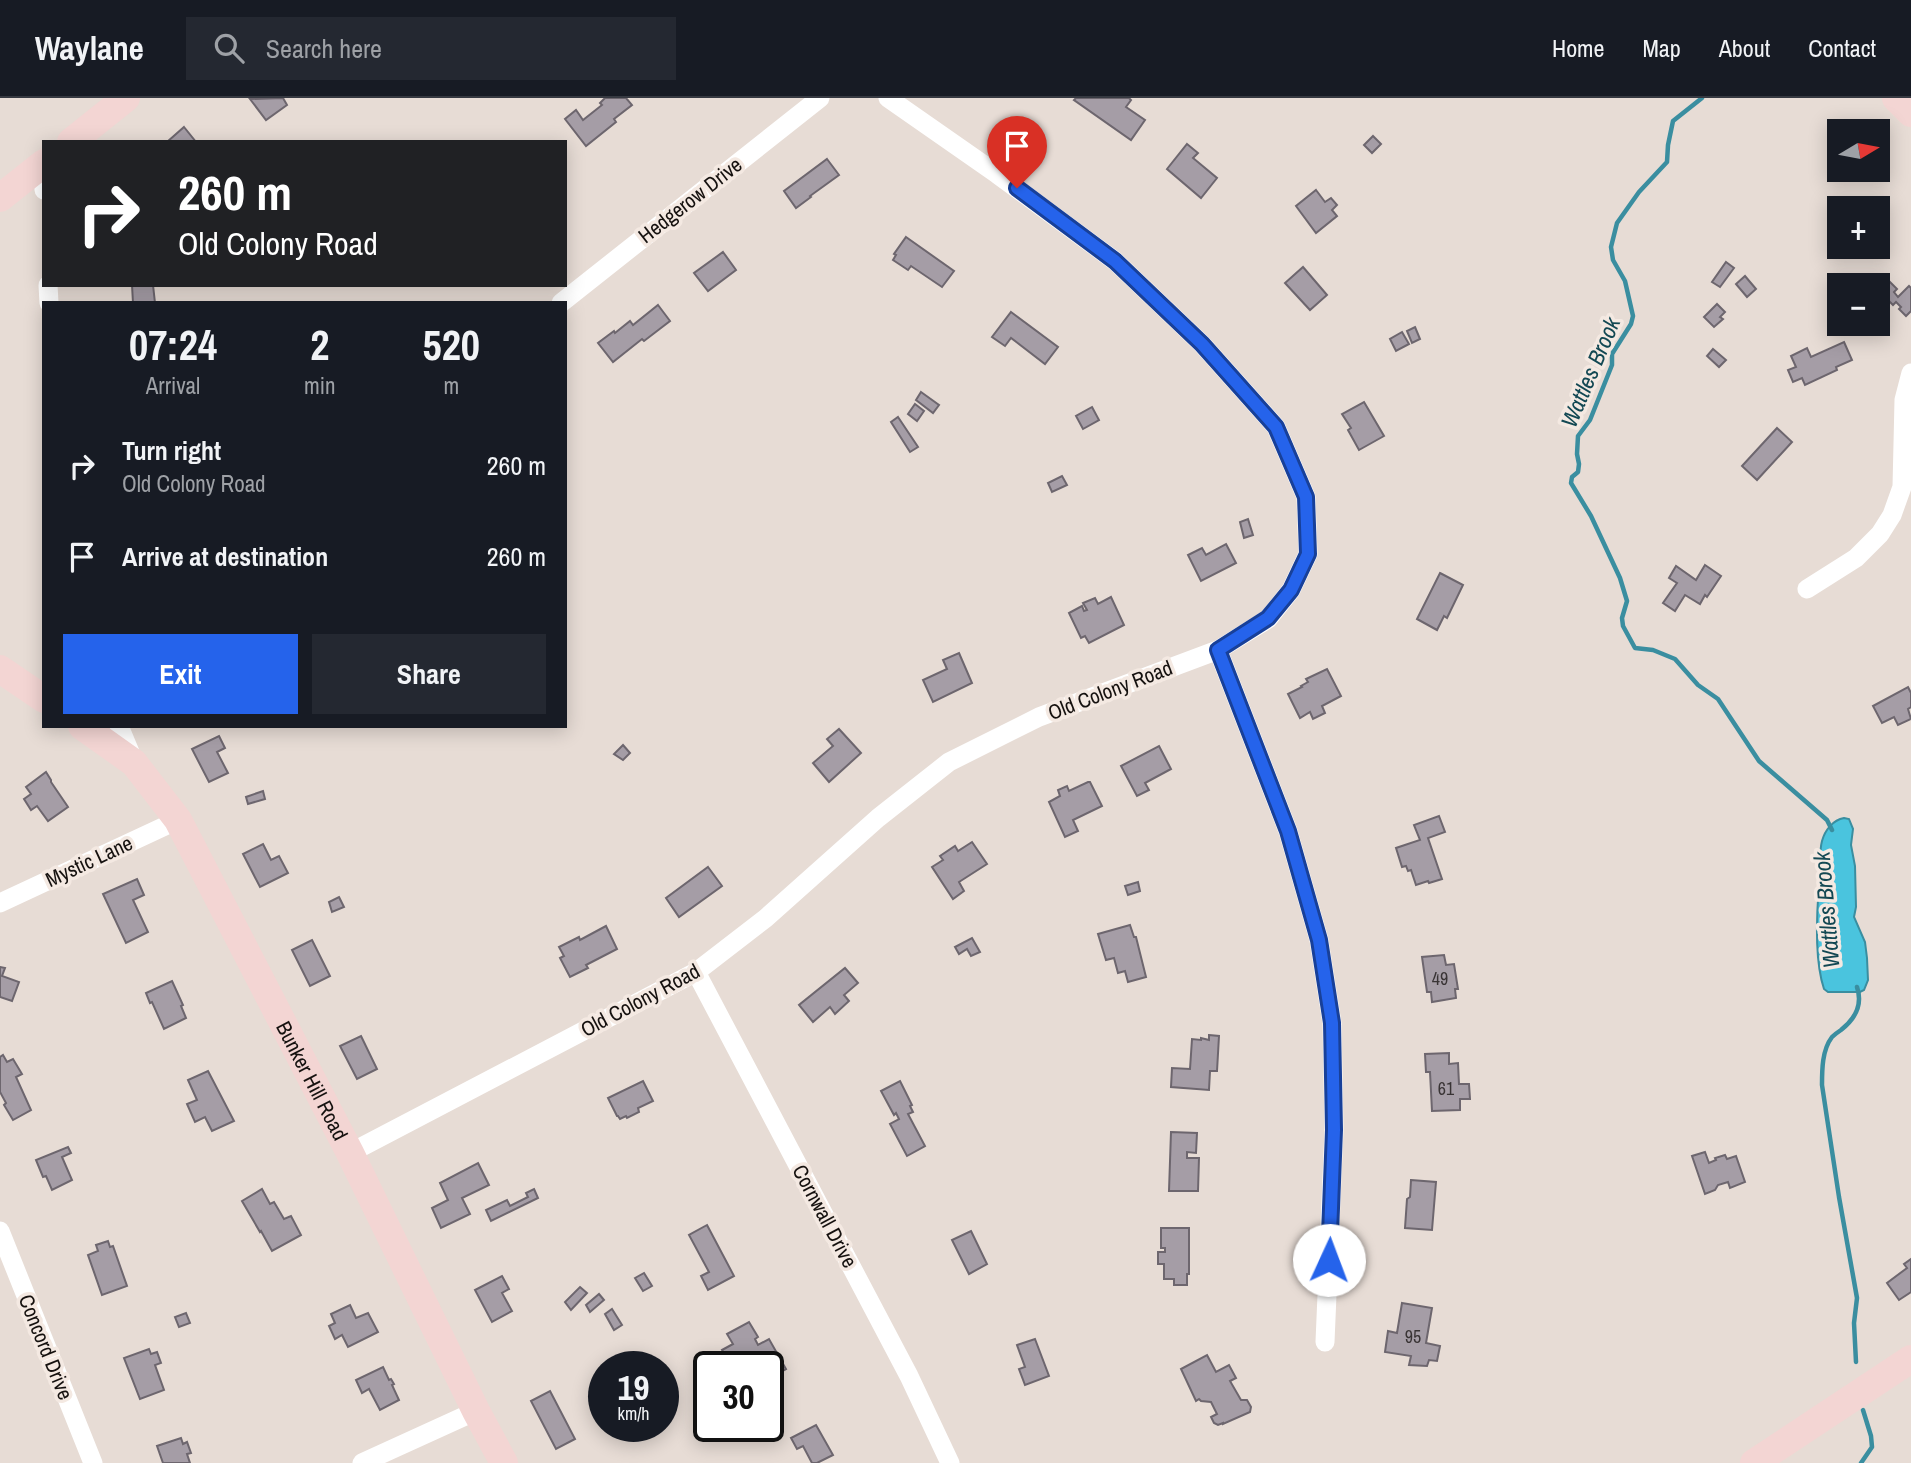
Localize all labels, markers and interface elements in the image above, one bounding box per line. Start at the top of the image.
search box [186,17,676,80]
text: Waylane [35,26,144,70]
icon: search [210,29,248,67]
text: Search here [266,31,382,66]
text: Home [1552,32,1604,64]
text: Map [1642,32,1681,64]
text: About [1719,32,1770,64]
text: Contact [1808,32,1876,64]
pin [987,116,1047,188]
north arrow [1827,119,1890,182]
map controls [1827,119,1890,336]
icon: arrive [998,127,1036,165]
street label: Hedgerow Drive [632,150,748,250]
text: 260 m [178,159,292,225]
icon: right [63,168,154,259]
button: + [1827,196,1890,259]
text: Old Colony Road [178,222,378,265]
button: − [1827,273,1890,336]
water label: Wattles Brook [1553,311,1628,432]
text: 07:24 [129,317,217,373]
text: 2 [310,317,329,373]
text: 520 [423,317,480,373]
text: Arrival [146,370,200,401]
text: min [304,370,336,401]
text: m [443,370,459,401]
text: Turn right [122,433,221,468]
icon: right [63,447,101,485]
text: 260 m [487,448,546,483]
text: Old Colony Road [122,468,266,499]
icon: arrive [63,538,101,576]
text: Arrive at destination [122,539,328,574]
text: 260 m [487,539,546,574]
button: Exit [63,634,298,714]
button: Share [312,634,546,714]
street label: Old Colony Road [1044,653,1176,727]
street label: Mystic Lane [41,828,137,894]
water label: Wattles Brook [1805,849,1847,970]
street label: Old Colony Road [575,956,705,1044]
house number: 49 [1432,966,1448,991]
street label: Bunker Hill Road [270,1016,355,1145]
house number: 61 [1438,1076,1455,1101]
street label: Cornwall Drive [786,1159,864,1273]
position arrow [1292,1223,1366,1297]
street label: Concord Drive [12,1290,80,1404]
house number: 95 [1405,1324,1421,1349]
speed limit sign: 30 [693,1351,784,1442]
text: 19 [618,1364,649,1411]
text: km/h [618,1401,650,1426]

